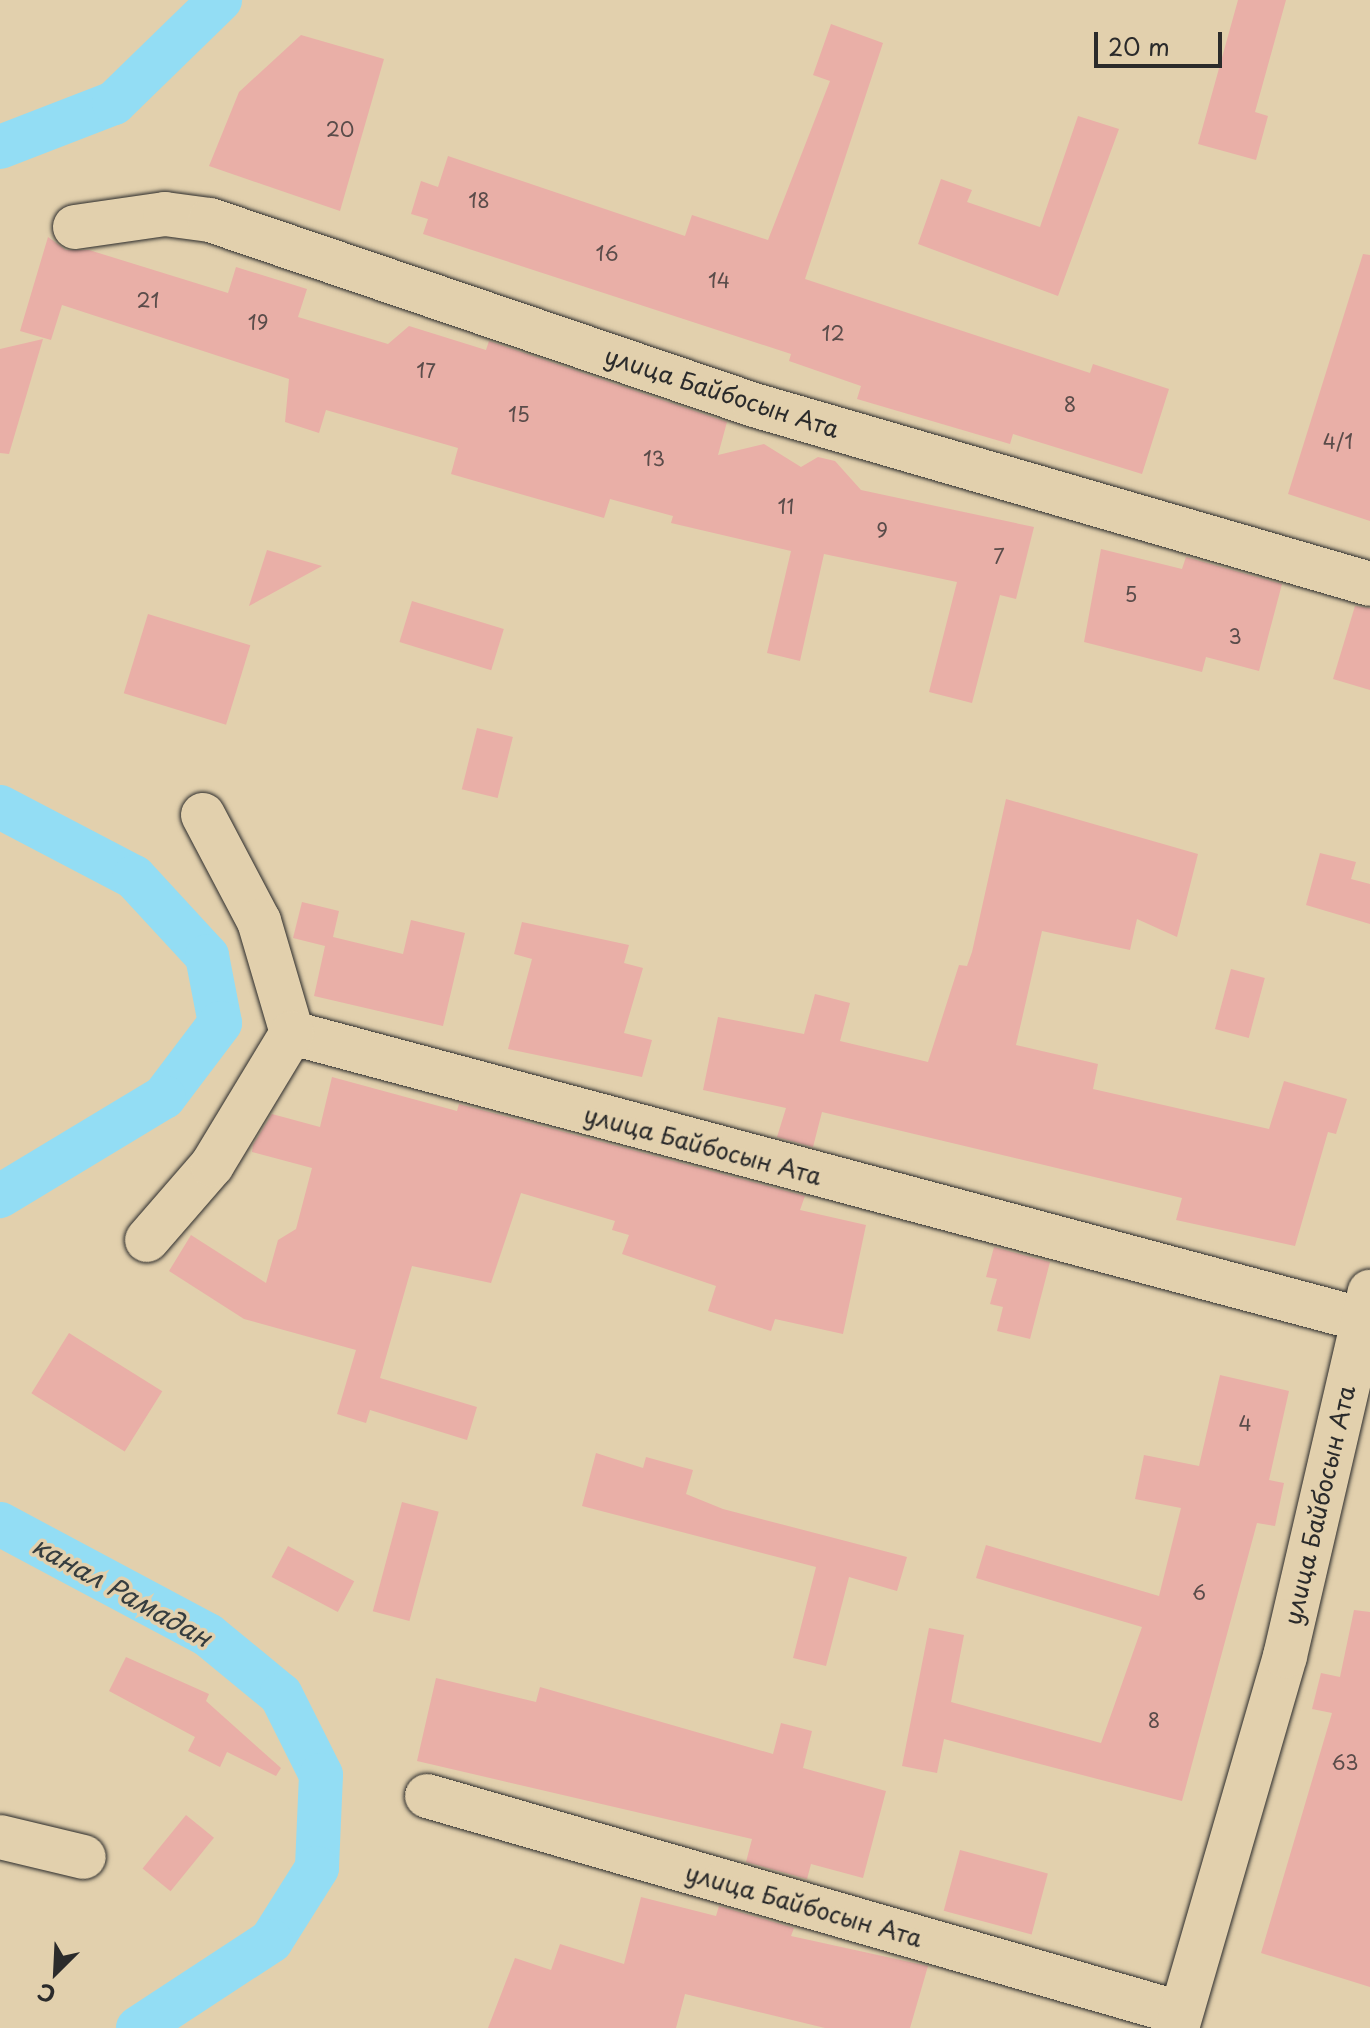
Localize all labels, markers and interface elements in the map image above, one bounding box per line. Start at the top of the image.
scale bar [1098,16,1226,66]
text: 20 m [1108,28,1170,64]
house number: 20 [326,117,354,141]
house number: 18 [468,188,490,212]
house number: 16 [596,241,618,265]
house number: 14 [708,268,730,292]
house number: 21 [136,288,160,312]
house number: 19 [248,310,268,334]
house number: 12 [821,321,845,345]
street label: улица Байбосын Ата [600,340,844,444]
house number: 17 [416,358,436,382]
house number: 8 [1064,392,1076,416]
house number: 15 [508,402,530,426]
house number: 4/1 [1323,429,1353,453]
house number: 13 [643,446,665,470]
house number: 11 [778,494,794,518]
house number: 9 [876,518,888,542]
house number: 7 [993,544,1005,568]
house number: 5 [1125,582,1137,606]
house number: 3 [1228,624,1242,648]
street label: улица Байбосын Ата [580,1099,826,1191]
street label: улица Байбосын Ата [1277,1382,1361,1628]
house number: 4 [1238,1411,1252,1435]
water label: канал Рамадан [27,1529,217,1653]
house number: 6 [1192,1580,1206,1604]
house number: 8 [1148,1708,1160,1732]
house number: 63 [1332,1750,1358,1774]
street label: улица Байбосын Ата [682,1857,926,1953]
north arrow [16,1932,96,2012]
text: С [32,1976,60,2013]

